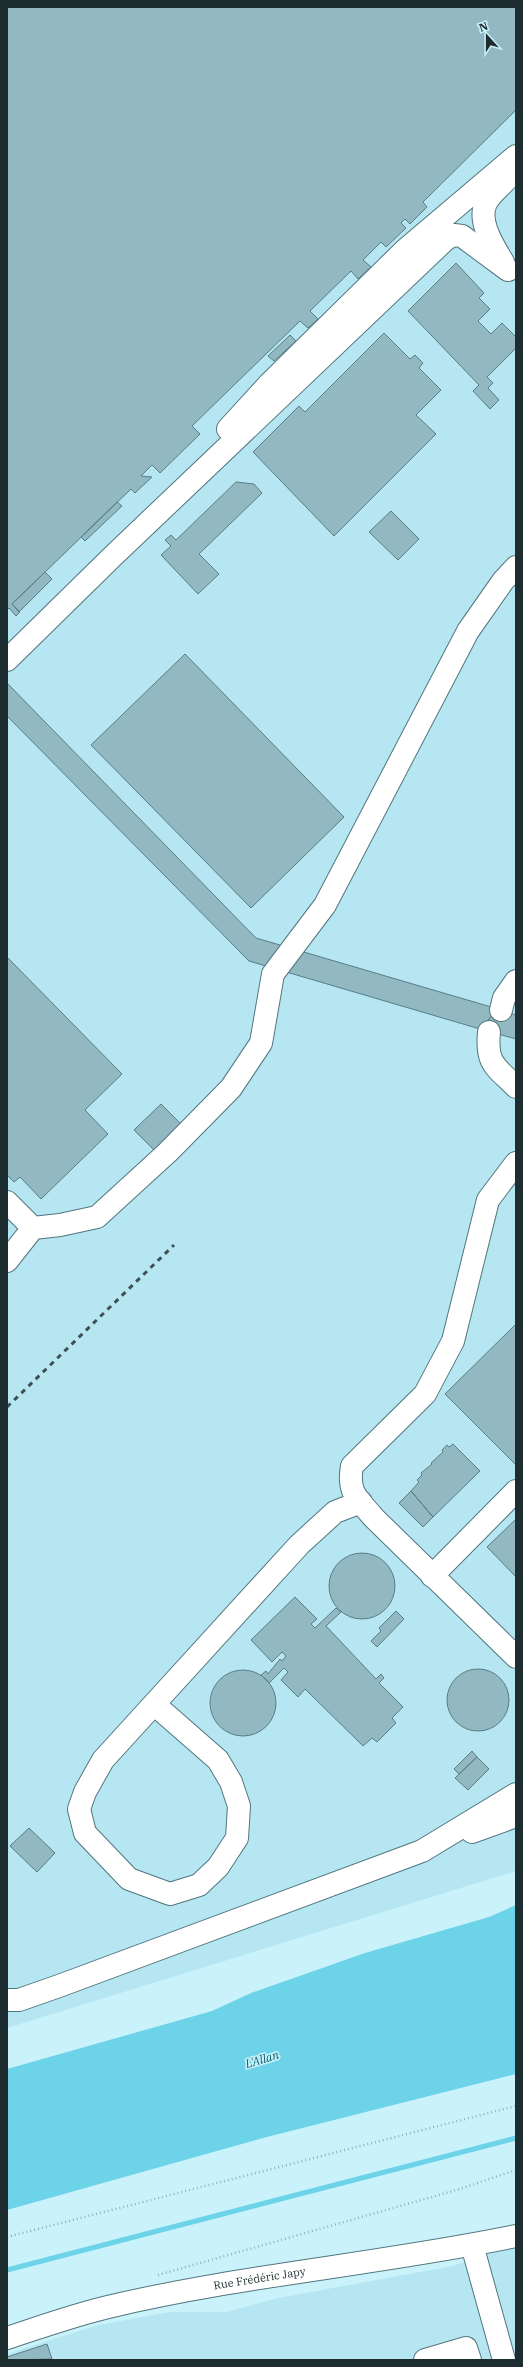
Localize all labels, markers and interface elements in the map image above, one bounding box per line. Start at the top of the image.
north arrow [467,16,507,56]
text: N [477,18,490,35]
water label: L'Allan [242,2047,281,2072]
street label: Rue Frédéric Japy [212,2264,307,2292]

